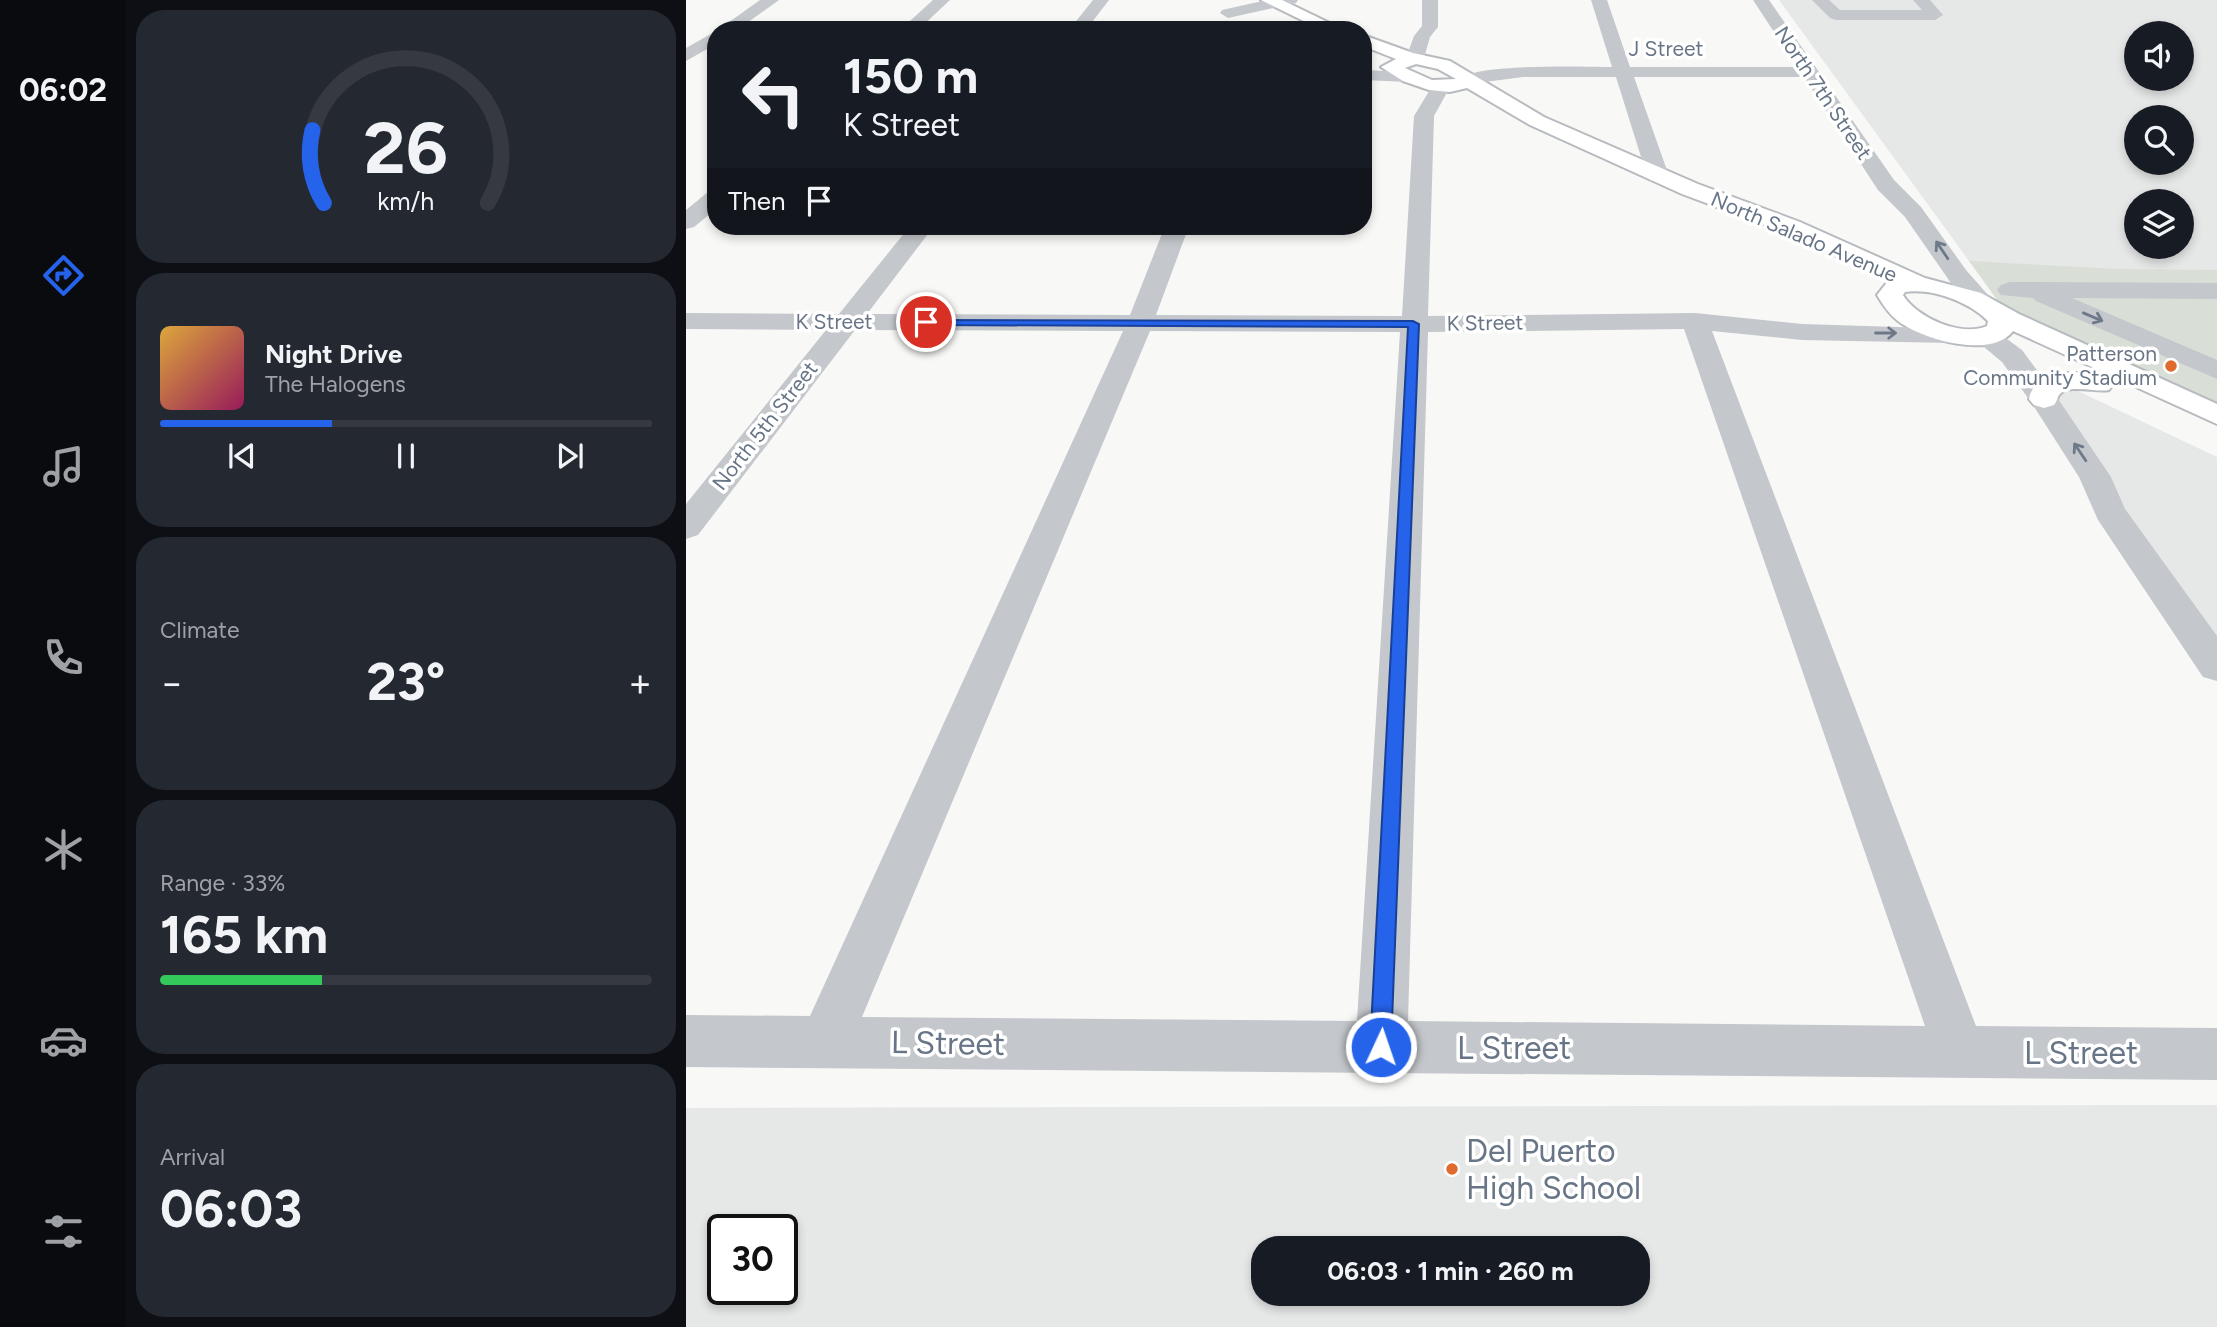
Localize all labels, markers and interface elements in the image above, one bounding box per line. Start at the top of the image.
street label: North 7th Street [1770,21,1877,164]
map controls [2124,21,2194,259]
button: sound [2124,21,2194,91]
street label: J Street [1629,36,1703,61]
text: 150 m [843,46,978,105]
icon: left [728,49,819,140]
text: 06:02 [19,71,107,109]
text: 26 [364,104,448,191]
button: search [2124,105,2194,175]
text: K Street [843,106,960,144]
icon: arrive [800,182,838,220]
text: Then [728,185,786,217]
text: km/h [377,186,435,216]
street label: North Salado Avenue [1707,186,1901,287]
button: layers [2124,189,2194,259]
one-way arrow [1934,241,1948,261]
icon: directions [39,251,88,300]
pin [896,292,956,352]
icon: arrive [907,303,945,341]
street label: K Street [796,309,872,334]
street label: K Street [1446,309,1524,336]
one-way arrow [2081,311,2103,324]
one-way arrow [1874,326,1897,340]
text: Night Drive [265,338,402,370]
place label: Patterson Community Stadium [1963,341,2157,390]
street label: North 5th Street [707,356,823,495]
marker: Patterson Community Stadium [2163,358,2179,374]
text: The Halogens [265,370,406,398]
icon: previous [223,437,261,475]
icon: pause [387,437,425,475]
icon: next [551,437,589,475]
icon: music [39,442,88,491]
one-way arrow [2072,443,2087,462]
text: Climate [160,616,239,644]
icon: phone [39,633,88,682]
text: 23° [367,651,445,713]
text: − [160,660,184,706]
text: + [628,660,652,706]
icon: climate [39,825,88,874]
text: Range · 33% [160,869,285,897]
text: 165 km [160,904,328,966]
position arrow [1344,1010,1418,1084]
icon: car [39,1016,88,1065]
street label: L Street [891,1023,1005,1063]
street label: L Street [1457,1029,1571,1067]
street label: L Street [2024,1034,2138,1072]
place label: Del Puerto High School [1466,1132,1641,1207]
text: Arrival [160,1143,225,1171]
marker: Del Puerto High School [1444,1161,1460,1177]
text: 06:03 [160,1178,302,1240]
icon: filters [39,1207,88,1256]
speed limit sign: 30 [707,1214,798,1305]
text: 06:03 · 1 min · 260 m [1327,1255,1574,1287]

